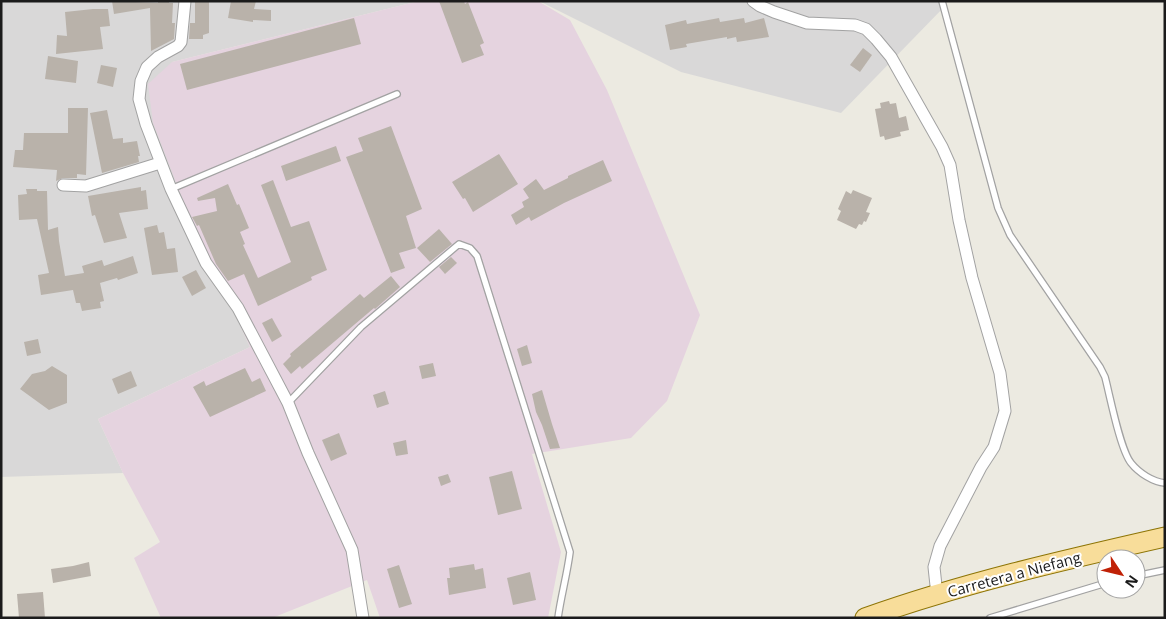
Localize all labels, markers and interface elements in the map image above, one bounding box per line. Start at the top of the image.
street label: Carretera a Niefang [945,547,1083,601]
north arrow [1096,549,1146,599]
text: N [1121,572,1143,592]

